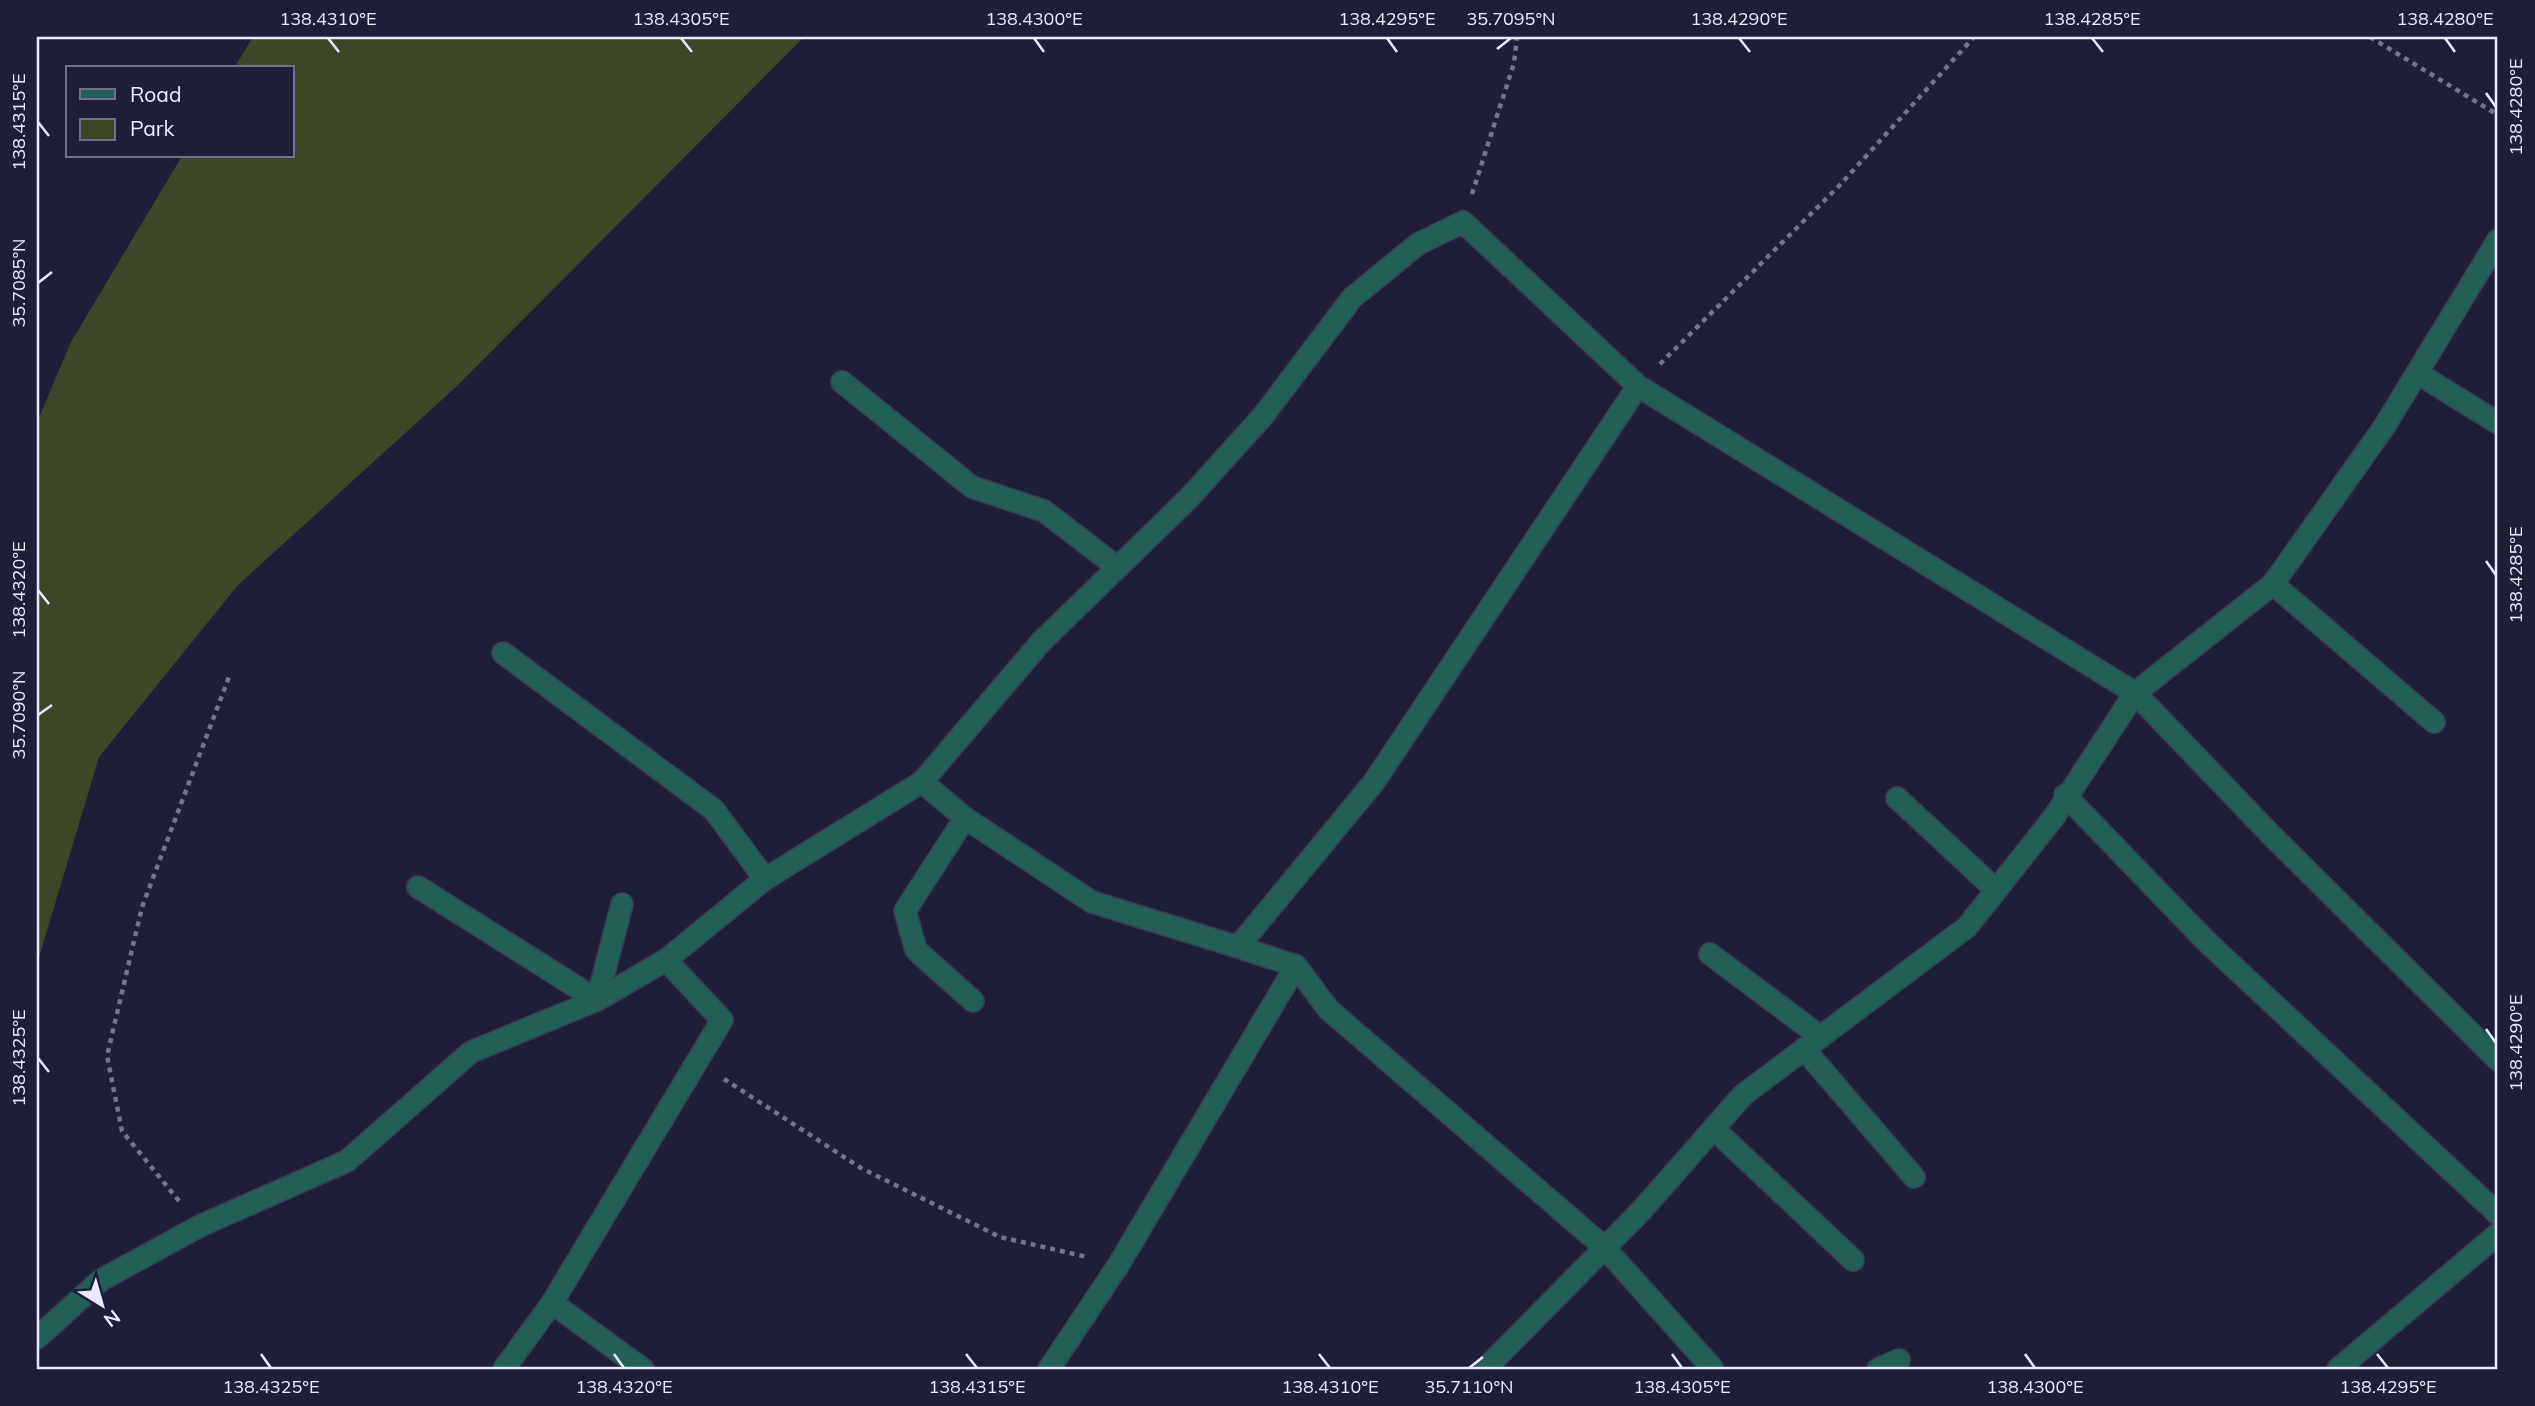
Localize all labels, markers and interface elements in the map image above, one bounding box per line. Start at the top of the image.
text: 138.4310°E [280,7,376,30]
text: 138.4305°E [633,7,729,30]
text: 138.4300°E [986,7,1082,30]
text: 138.4295°E [1339,7,1435,30]
text: 35.7095°N [1466,7,1556,30]
text: 138.4290°E [1691,7,1787,30]
text: 138.4285°E [2044,7,2140,30]
text: 138.4280°E [2397,7,2493,30]
text: 138.4280°E [2504,59,2527,155]
legend [66,66,294,158]
text: 138.4315°E [7,74,30,170]
text: Road [130,81,181,107]
text: Park [130,115,174,141]
text: 35.7085°N [7,238,30,328]
text: 138.4285°E [2504,527,2527,623]
text: 138.4320°E [7,542,30,638]
text: 35.7090°N [7,670,30,760]
text: 138.4290°E [2504,995,2527,1091]
text: 138.4325°E [7,1010,30,1106]
north arrow [66,1270,136,1340]
text: N [99,1305,125,1332]
text: 138.4325°E [223,1375,319,1398]
text: 138.4320°E [576,1375,672,1398]
text: 138.4315°E [929,1375,1025,1398]
text: 138.4310°E [1282,1375,1378,1398]
text: 35.7110°N [1424,1375,1514,1398]
text: 138.4305°E [1634,1375,1730,1398]
text: 138.4300°E [1987,1375,2083,1398]
text: 138.4295°E [2340,1375,2436,1398]

